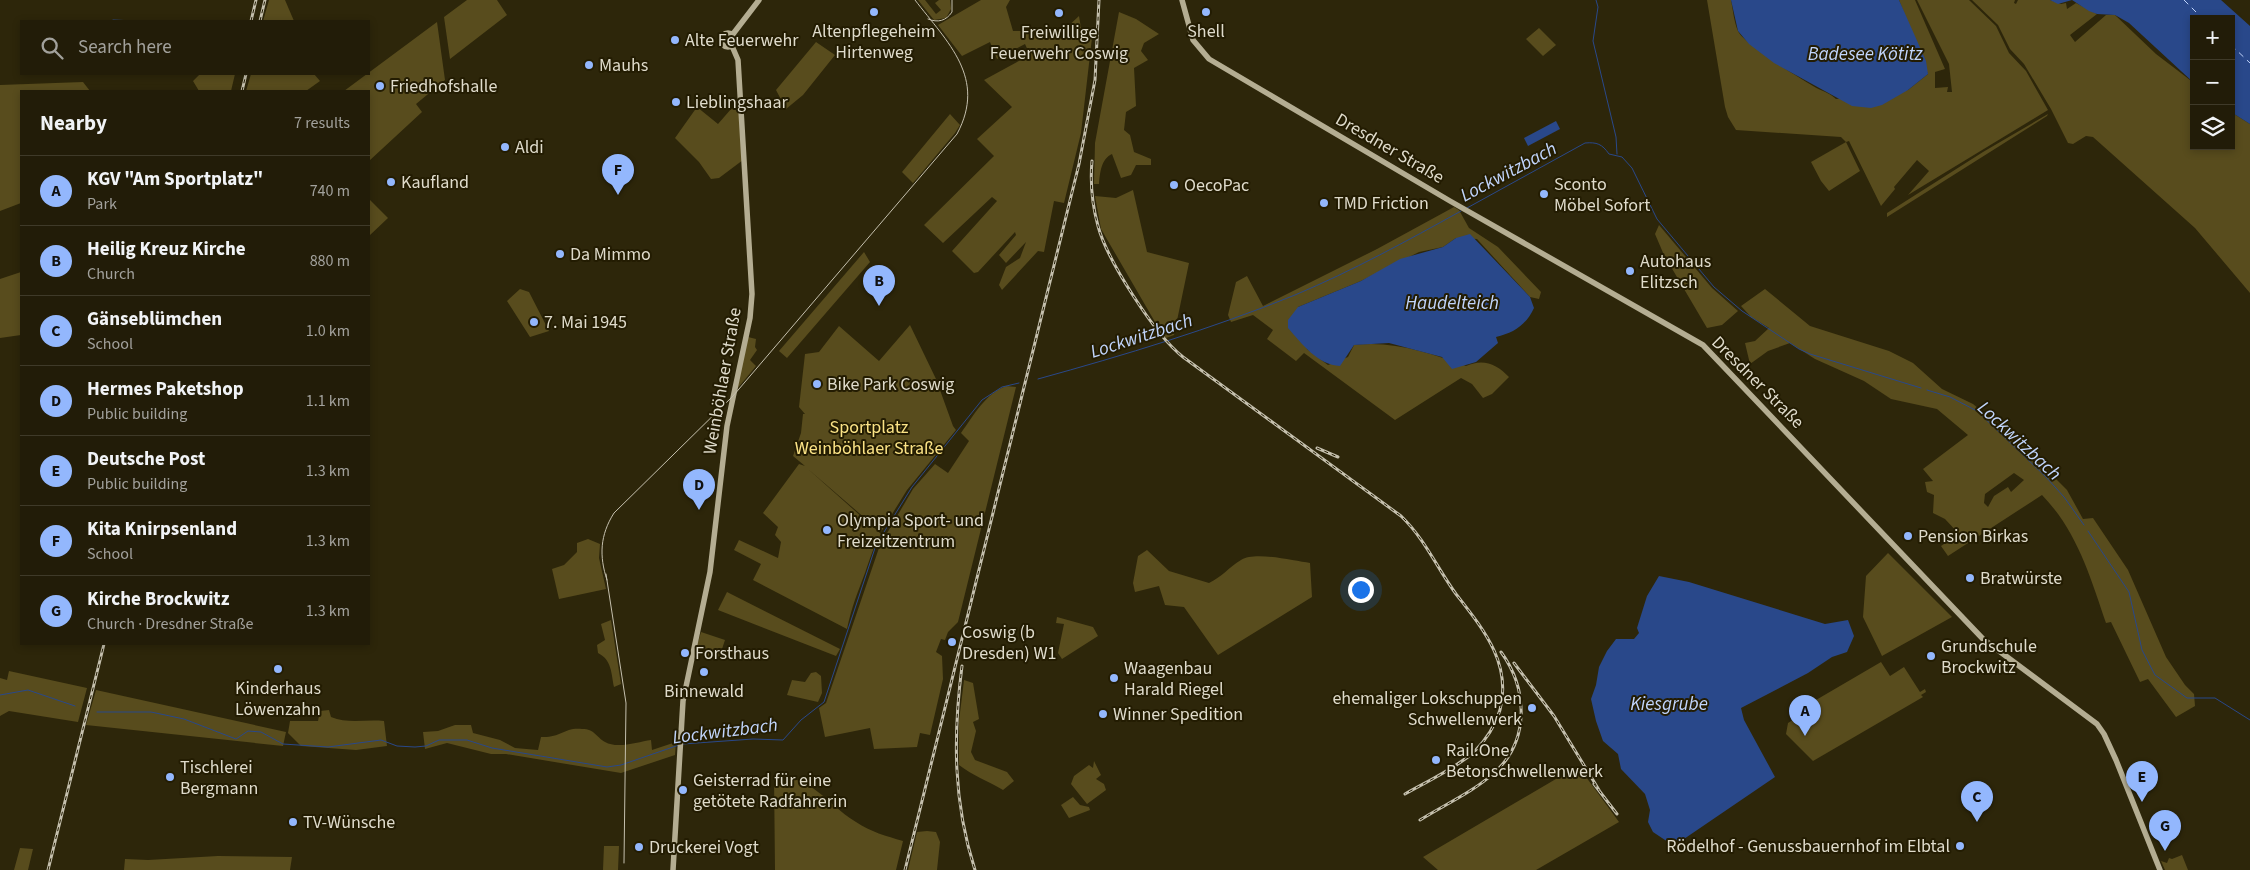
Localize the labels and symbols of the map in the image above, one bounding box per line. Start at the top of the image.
marker: Altenpflegeheim Hirtenweg [868,6,880,18]
marker: Shell [1200,6,1212,18]
marker: Freiwillige Feuerwehr Coswig [1053,7,1065,19]
place label: Altenpflegeheim Hirtenweg [812,19,936,65]
place label: Shell [1187,19,1225,44]
place label: Freiwillige Feuerwehr Coswig [990,20,1128,66]
place label: Alte Feuerwehr [685,28,799,53]
marker: Alte Feuerwehr [669,34,681,46]
water label: Badesee Kötitz [1808,41,1924,68]
place label: Mauhs [599,53,648,78]
marker: Mauhs [583,59,595,71]
place label: Friedhofshalle [390,74,497,99]
marker: Friedhofshalle [374,80,386,92]
place label: Lieblingshaar [686,90,788,115]
marker: Lieblingshaar [670,96,682,108]
street label: Dresdner Straße [1331,107,1449,190]
place label: Aldi [515,135,544,160]
water label: Lockwitzbach [1456,136,1562,209]
marker: Aldi [499,141,511,153]
pin: F [602,154,634,195]
place label: Kaufland [401,170,469,195]
place label: Sconto Möbel Sofort [1554,172,1650,218]
place label: OecoPac [1184,173,1249,198]
marker: Kaufland [385,176,397,188]
marker: OecoPac [1168,179,1180,191]
marker: Sconto Möbel Sofort [1538,188,1550,200]
place label: TMD Friction [1334,191,1429,216]
marker: TMD Friction [1318,197,1330,209]
place label: Da Mimmo [570,242,651,267]
marker: Da Mimmo [554,248,566,260]
place label: Autohaus Elitzsch [1640,249,1711,295]
pin: B [863,265,895,306]
marker: Autohaus Elitzsch [1624,265,1636,277]
water label: Haudelteich [1405,290,1499,317]
street label: Weinböhlaer Straße [697,306,748,457]
water label: Lockwitzbach [1087,307,1196,366]
place label: 7. Mai 1945 [544,310,627,335]
marker: 7. Mai 1945 [528,316,540,328]
street label: Dresdner Straße [1706,330,1810,434]
place label: Bike Park Coswig [827,372,954,397]
marker: Bike Park Coswig [811,378,823,390]
water label: Lockwitzbach [1971,395,2067,487]
park label: Sportplatz Weinböhlaer Straße [795,415,943,461]
pin: D [683,469,715,510]
place label: Olympia Sport- und Freizeitzentrum [837,508,984,554]
marker: Olympia Sport- und Freizeitzentrum [821,524,833,536]
place label: Pension Birkas [1918,524,2028,549]
marker: Pension Birkas [1902,530,1914,542]
place label: Bratwürste [1980,566,2062,591]
marker: Bratwürste [1964,572,1976,584]
your location [1348,577,1374,603]
place label: Coswig (b Dresden) W1 [962,620,1057,666]
place label: Grundschule Brockwitz [1941,634,2037,680]
marker: Coswig (b Dresden) W1 [946,636,958,648]
place label: Forsthaus [695,641,769,666]
marker: Forsthaus [679,647,691,659]
marker: Grundschule Brockwitz [1925,650,1937,662]
place label: Waagenbau Harald Riegel [1124,656,1224,702]
marker: Kinderhaus Löwenzahn [272,663,284,675]
marker: Binnewald [698,666,710,678]
marker: Waagenbau Harald Riegel [1108,672,1120,684]
place label: Kinderhaus Löwenzahn [235,676,321,722]
place label: Binnewald [664,679,744,704]
place label: ehemaliger Lokschuppen Schwellenwerk [1332,686,1522,732]
water label: Kiesgrube [1630,691,1708,718]
pin: A [1789,695,1821,736]
place label: Winner Spedition [1113,702,1243,727]
marker: ehemaliger Lokschuppen Schwellenwerk [1526,702,1538,714]
marker: Winner Spedition [1097,708,1109,720]
water label: Lockwitzbach [671,712,779,751]
place label: Rail.One Betonschwellenwerk [1446,738,1603,784]
marker: Rail.One Betonschwellenwerk [1430,754,1442,766]
place label: Tischlerei Bergmann [180,755,258,801]
pin: E [2126,761,2158,802]
place label: Geisterrad für eine getötete Radfahrerin [693,768,847,814]
marker: Tischlerei Bergmann [164,771,176,783]
pin: C [1961,781,1993,822]
marker: Geisterrad für eine getötete Radfahrerin [677,784,689,796]
place label: TV-Wünsche [303,810,395,835]
pin: G [2149,810,2181,851]
marker: TV-Wünsche [287,816,299,828]
place label: Rödelhof - Genussbauernhof im Elbtal [1666,834,1950,859]
place label: Druckerei Vogt [649,835,759,860]
marker: Rödelhof - Genussbauernhof im Elbtal [1954,840,1966,852]
marker: Druckerei Vogt [633,841,645,853]

